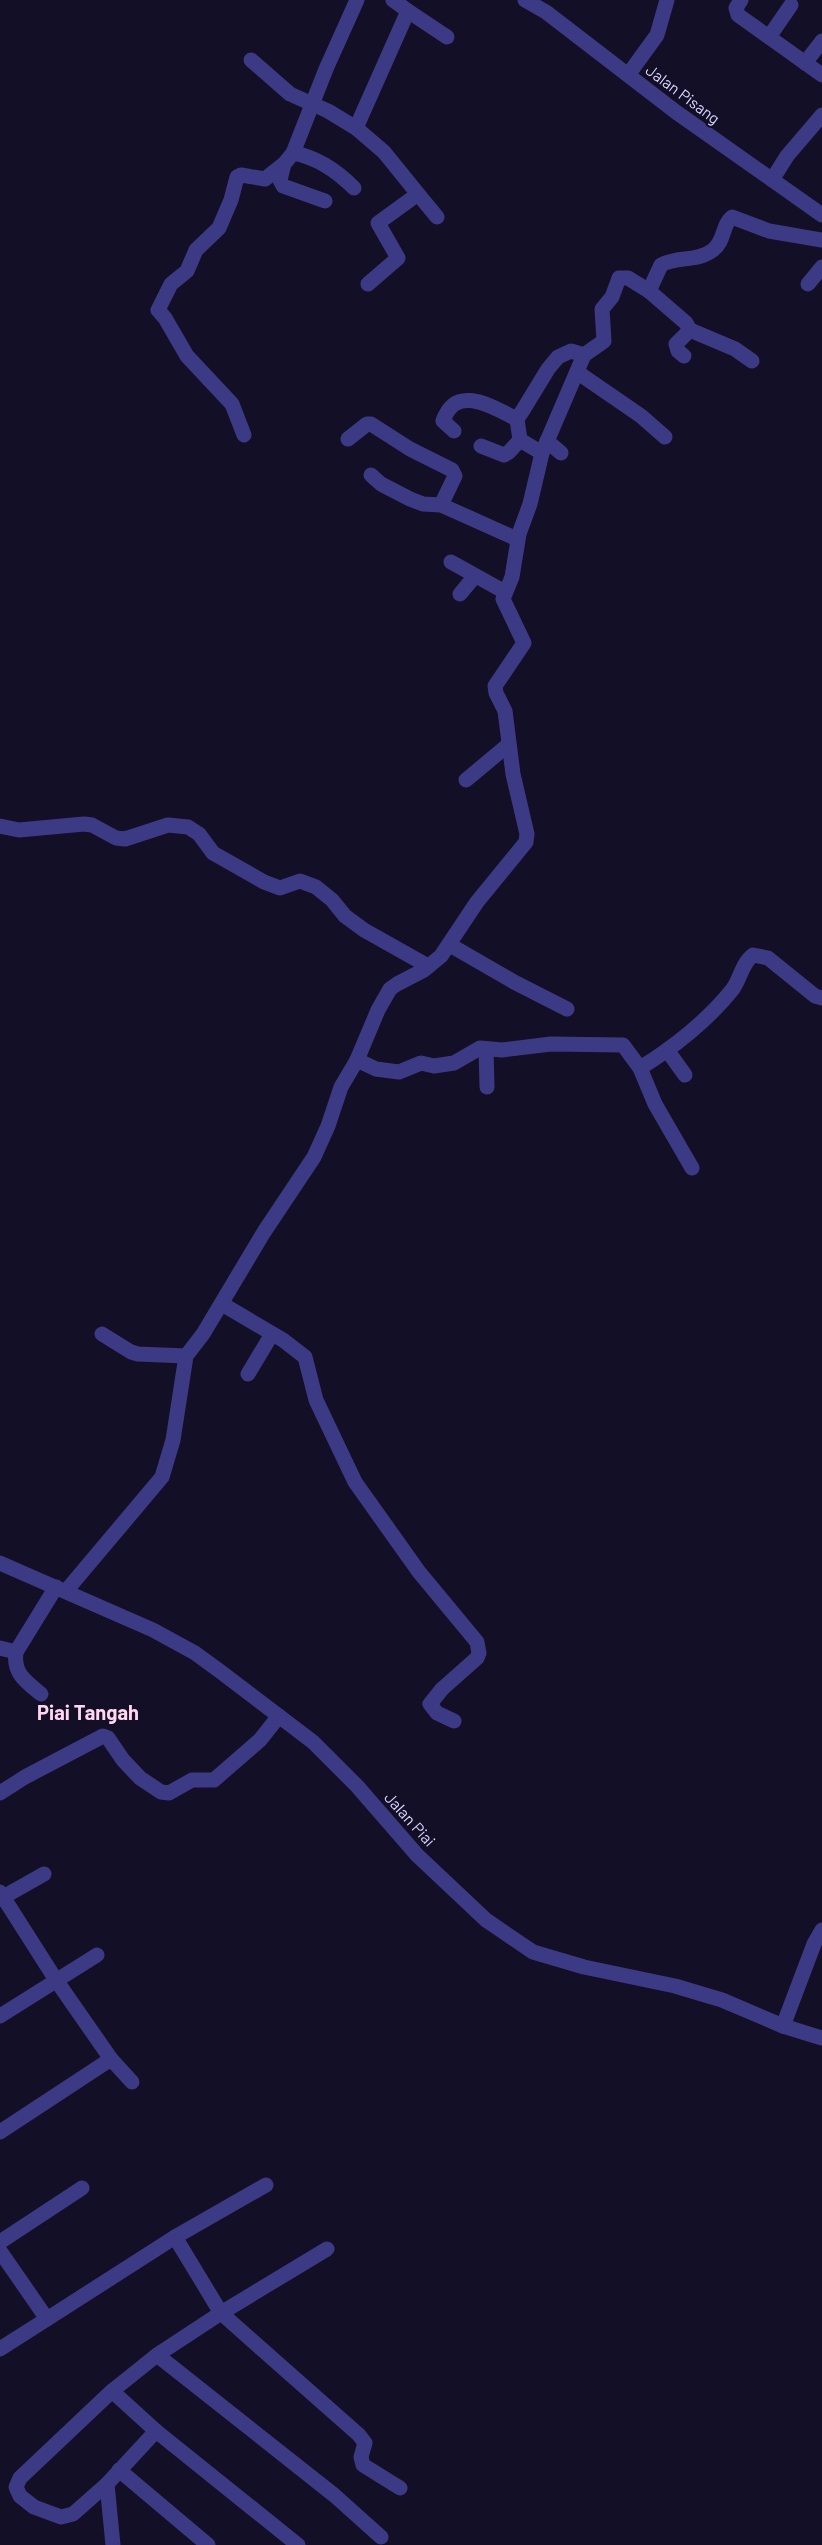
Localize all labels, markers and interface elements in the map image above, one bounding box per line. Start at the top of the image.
street label: Jalan Pisang [643,60,724,128]
district label: Piai Tangah [37,1700,139,1724]
street label: Jalan Piai [381,1787,440,1850]

